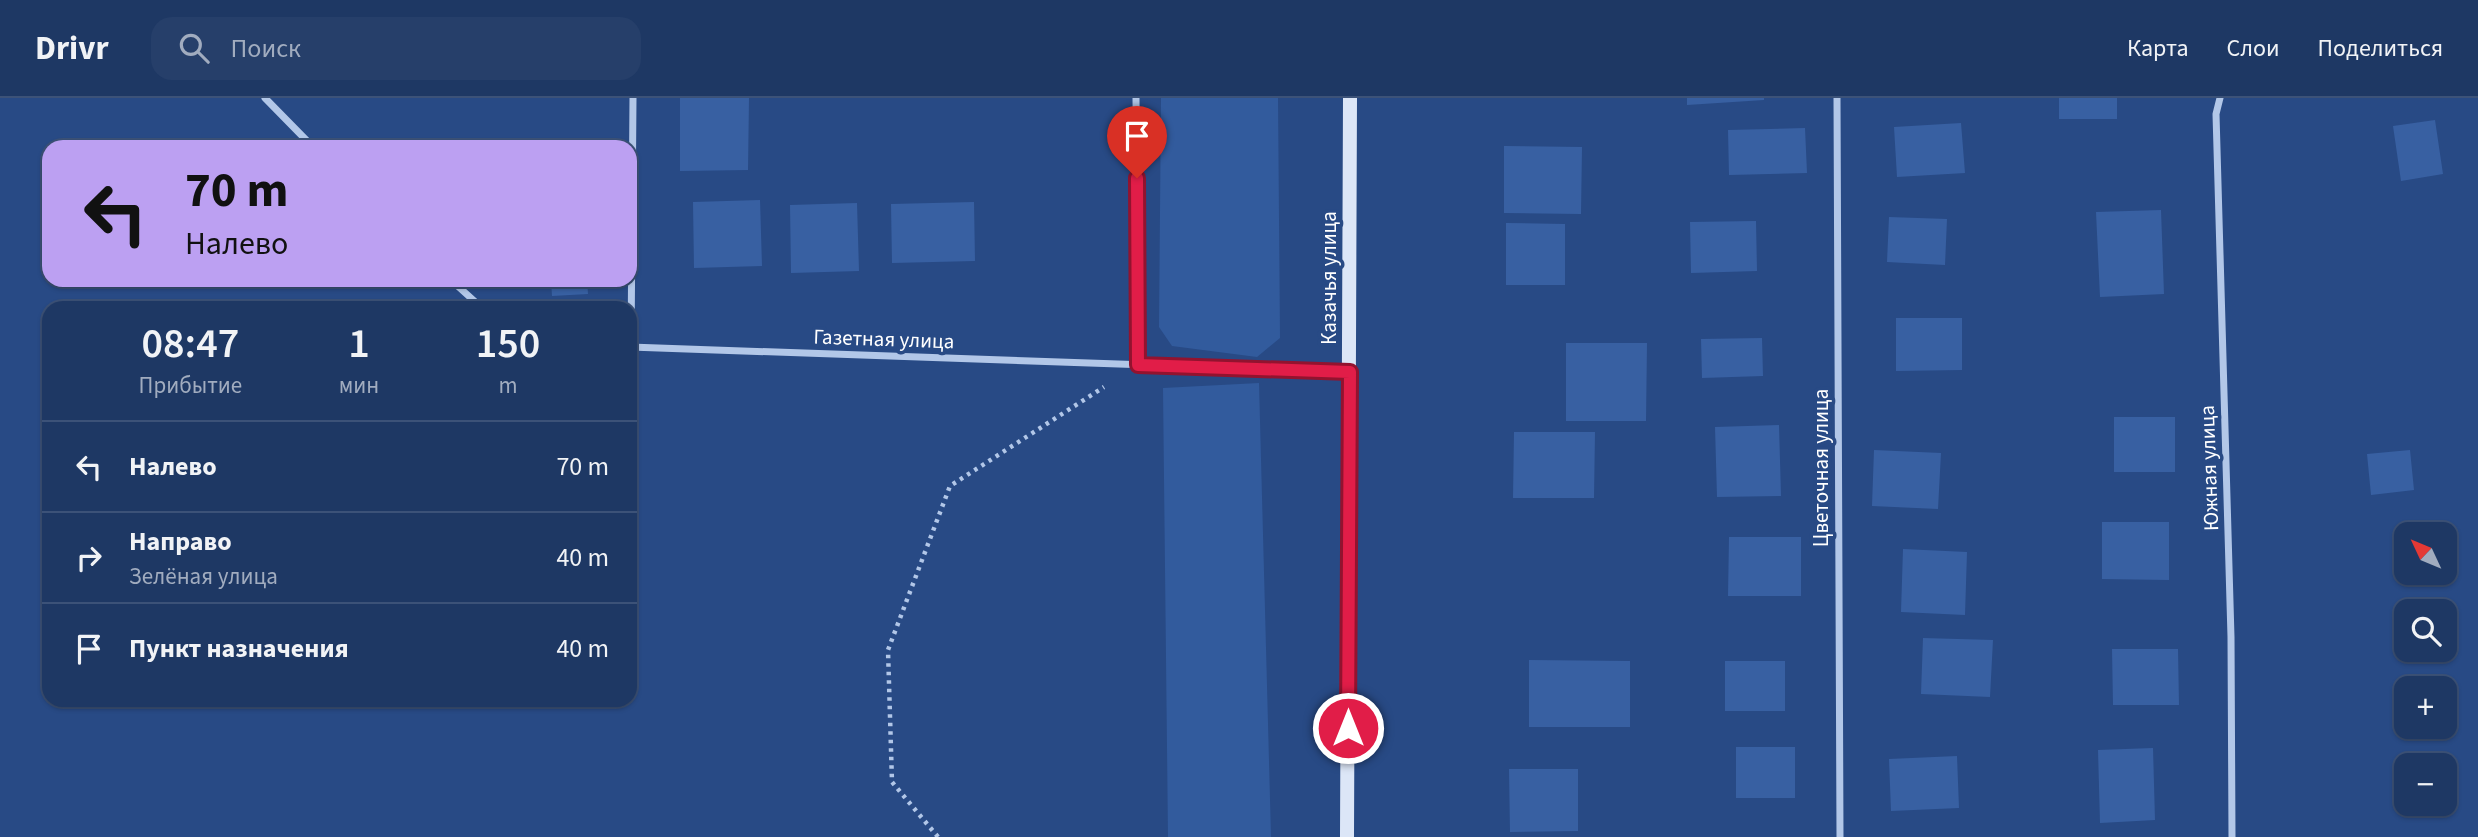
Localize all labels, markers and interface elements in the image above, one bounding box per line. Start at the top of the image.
search box [151,17,641,80]
text: Drivr [35,25,109,72]
icon: search [175,29,213,67]
text: Поиск [231,30,301,67]
text: Карта [2127,31,2189,66]
text: Слои [2227,31,2280,66]
text: Поделиться [2318,31,2443,66]
pin [1107,106,1167,178]
icon: arrive [1118,117,1156,155]
text: 70 m [185,156,289,226]
icon: left [70,168,161,259]
street label: Казачья улица [1314,211,1344,345]
text: Налево [185,221,288,267]
text: 08:47 [141,314,239,374]
text: 1 [348,314,370,374]
text: 150 [476,314,540,374]
street label: Газетная улица [813,322,955,356]
text: Прибытие [139,369,242,402]
text: мин [339,369,379,402]
text: m [499,369,518,402]
street label: Цветочная улица [1806,389,1836,547]
street label: Южная улица [2192,405,2226,531]
icon: left [70,448,108,486]
text: Налево [129,448,217,485]
text: 70 m [556,448,609,485]
north arrow [2394,522,2457,584]
map controls [2394,522,2457,816]
text: Направо [129,523,232,560]
icon: right [70,539,108,577]
text: 40 m [556,539,609,576]
text: Зелёная улица [129,560,278,593]
button: search [2394,599,2457,662]
icon: arrive [70,630,108,668]
text: Пункт назначения [129,630,349,667]
text: 40 m [556,630,609,667]
button: + [2394,676,2457,739]
position arrow [1311,691,1385,765]
button: − [2394,753,2457,816]

